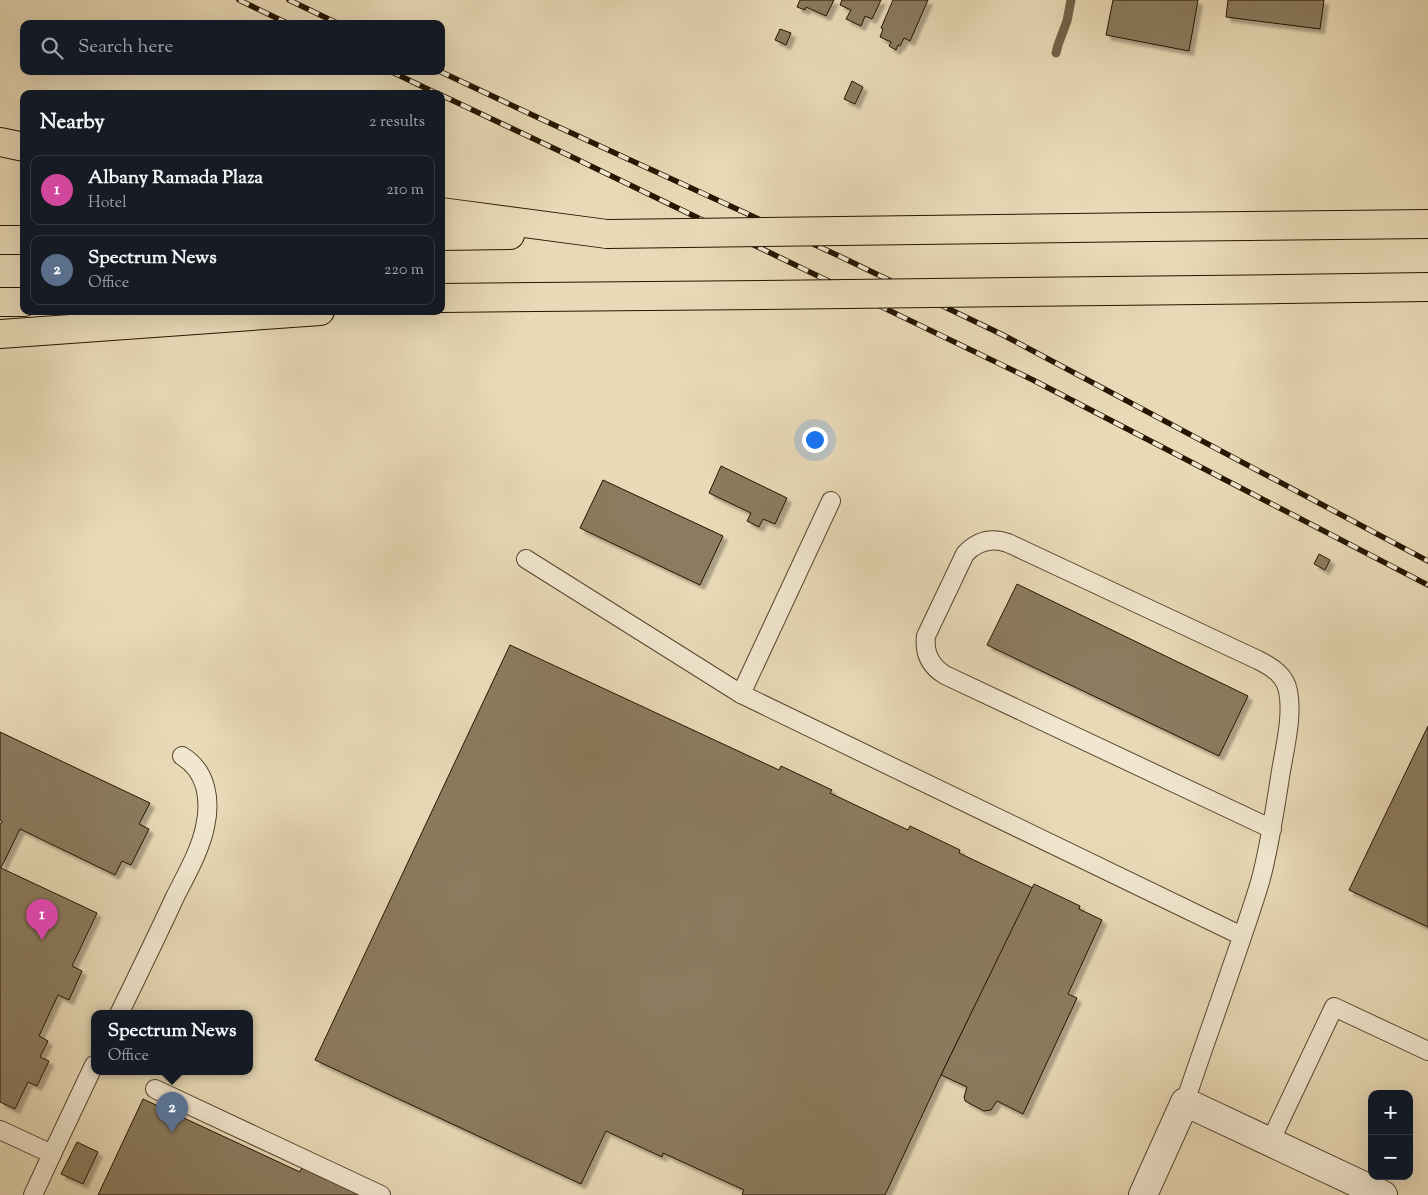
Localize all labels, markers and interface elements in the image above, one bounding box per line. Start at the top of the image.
search box [20,20,445,75]
icon: search [38,34,66,62]
text: Search here [78,34,173,61]
text: Nearby [40,108,105,138]
text: 2 results [369,111,425,134]
text: Albany Ramada Plaza [88,165,263,192]
text: 1 [54,179,60,202]
text: 210 m [386,179,424,202]
text: Hotel [88,192,127,215]
text: Spectrum News [88,245,217,272]
text: 2 [53,259,61,282]
text: 220 m [384,259,424,282]
text: Office [88,272,129,295]
your location [802,427,828,453]
pin: 1 [26,899,58,940]
popup [91,1010,253,1075]
text: Spectrum News [108,1018,236,1045]
text: Office [108,1045,149,1068]
map controls [1368,1090,1413,1180]
button: + [1368,1090,1413,1135]
pin: 2 [156,1092,188,1133]
button: − [1368,1135,1413,1180]

